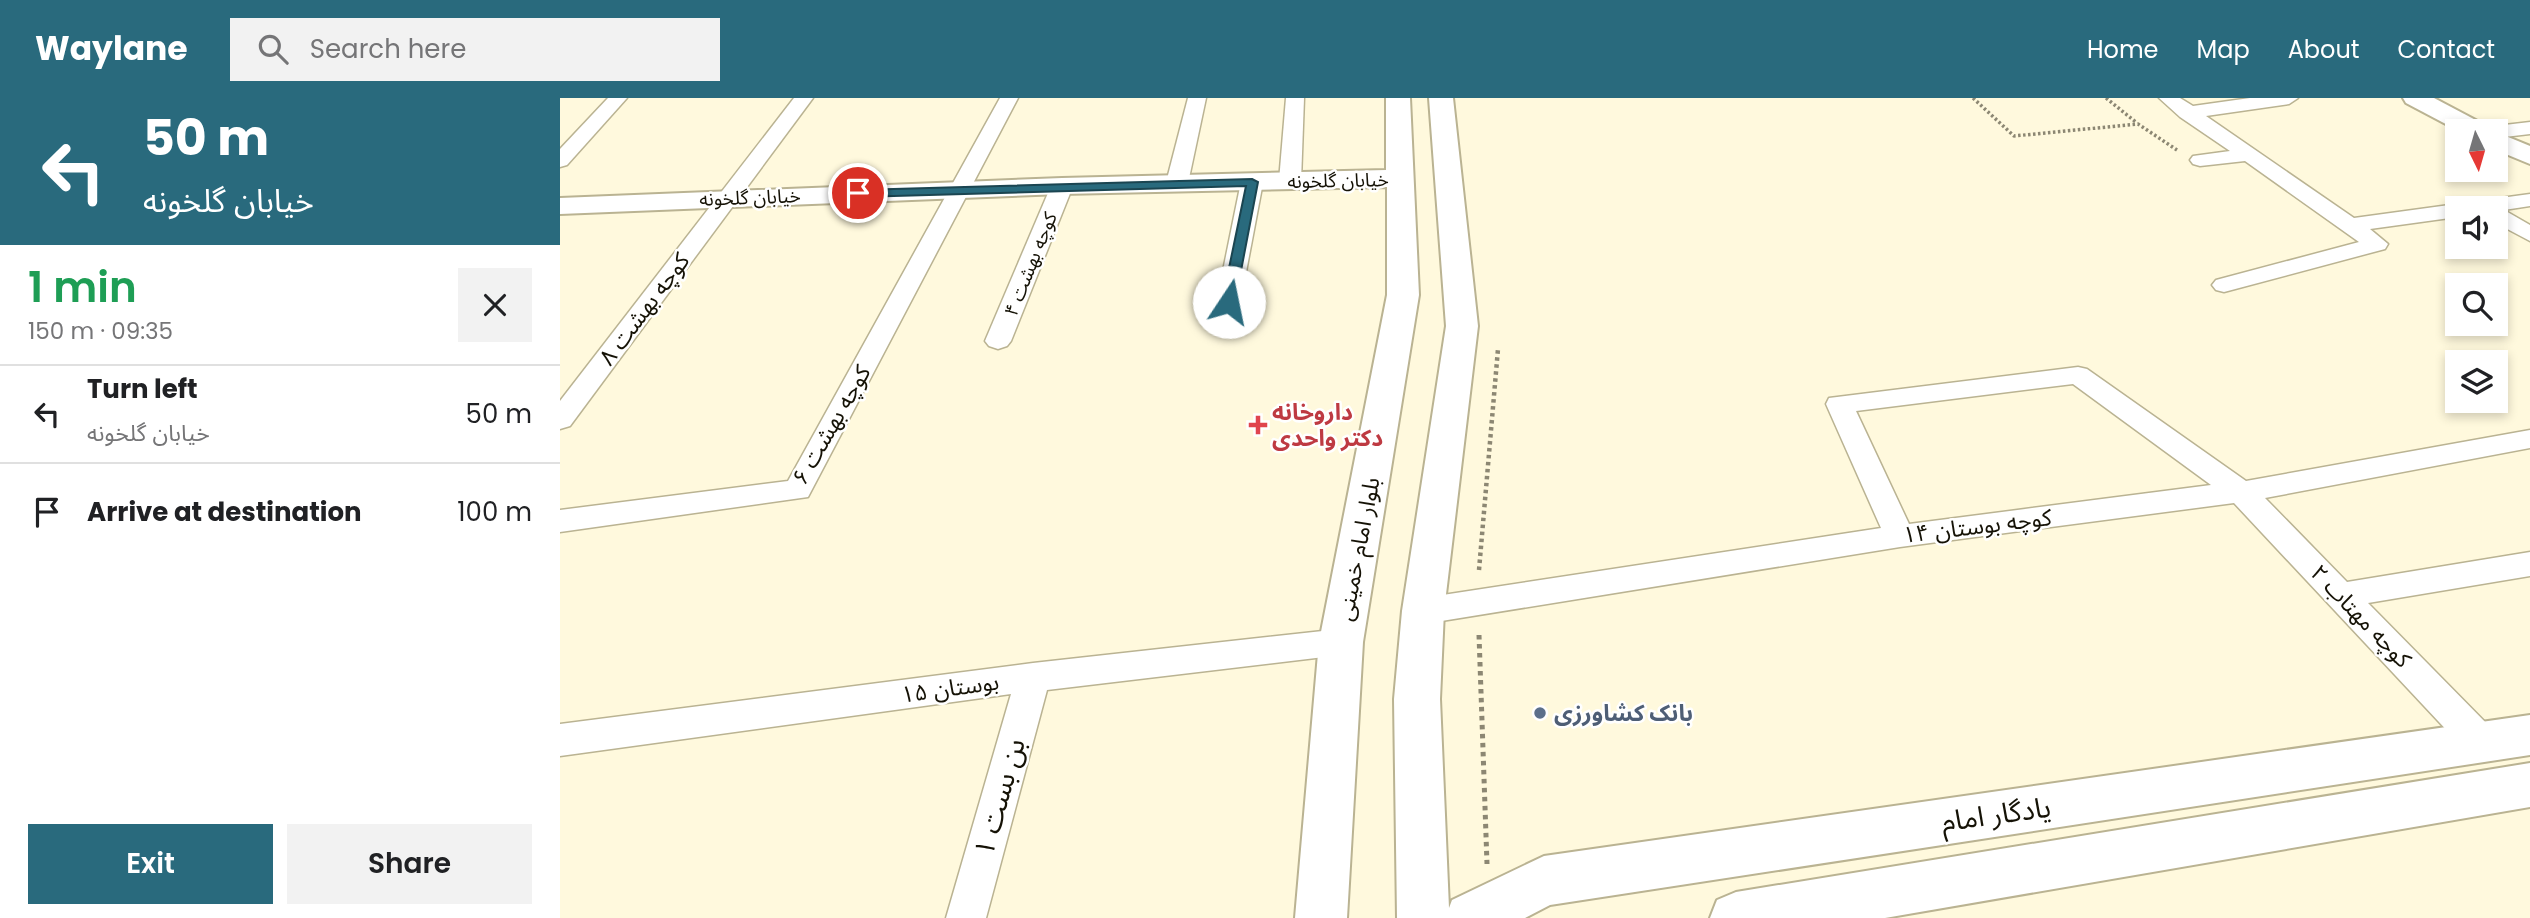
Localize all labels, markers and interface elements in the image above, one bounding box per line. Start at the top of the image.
search box [230,18,720,81]
text: Waylane [35,25,188,72]
icon: search [254,30,292,68]
text: Search here [310,31,466,67]
text: Home [2087,33,2159,66]
text: Map [2197,33,2250,66]
text: About [2288,33,2359,66]
text: Contact [2397,33,2495,66]
text: 50 m [143,104,269,172]
north arrow [2445,119,2508,182]
map controls [2445,119,2508,413]
icon: left [28,126,119,217]
pin [828,163,888,223]
street label: خیابان گلخونه [1287,166,1389,195]
icon: arrive [839,174,877,212]
text: خیابان گلخونه [143,178,314,223]
street label: خیابان گلخونه [699,182,801,213]
button: sound [2445,196,2508,259]
street label: کوچه بهشت ۴ [997,207,1064,320]
street label: کوچه بهشت ۸ [591,246,697,372]
text: 1 min [28,258,137,317]
position arrow [1192,265,1266,339]
button: close [458,268,532,342]
button: search [2445,273,2508,336]
text: 150 m · 09:35 [28,315,173,347]
button: layers [2445,350,2508,413]
street label: کوچه بهشت ۶ [784,359,878,491]
text: Turn left [87,371,198,407]
icon: left [28,395,66,433]
text: 50 m [466,396,532,432]
place label: داروخانه دکتر واحدی [1272,396,1383,454]
text: خیابان گلخونه [87,417,210,449]
marker: داروخانه دکتر واحدی [1250,417,1266,433]
street label: بلوار امام خمینی [1328,474,1390,624]
icon: arrive [28,493,66,531]
text: Arrive at destination [87,494,362,530]
text: 100 m [457,494,532,530]
street label: کوچه بوستان ۱۴ [1901,501,2054,551]
street label: کوچه مهتاب ۲ [2304,557,2419,675]
street label: بوستان ۱۵ [899,665,1001,711]
place label: بانک کشاورزی [1554,697,1693,729]
marker: بانک کشاورزی [1532,705,1548,721]
street label: بن بست ۱ [964,734,1035,861]
street label: یادگار امام [1939,788,2054,842]
button: Exit [28,824,273,904]
button: Share [287,824,532,904]

